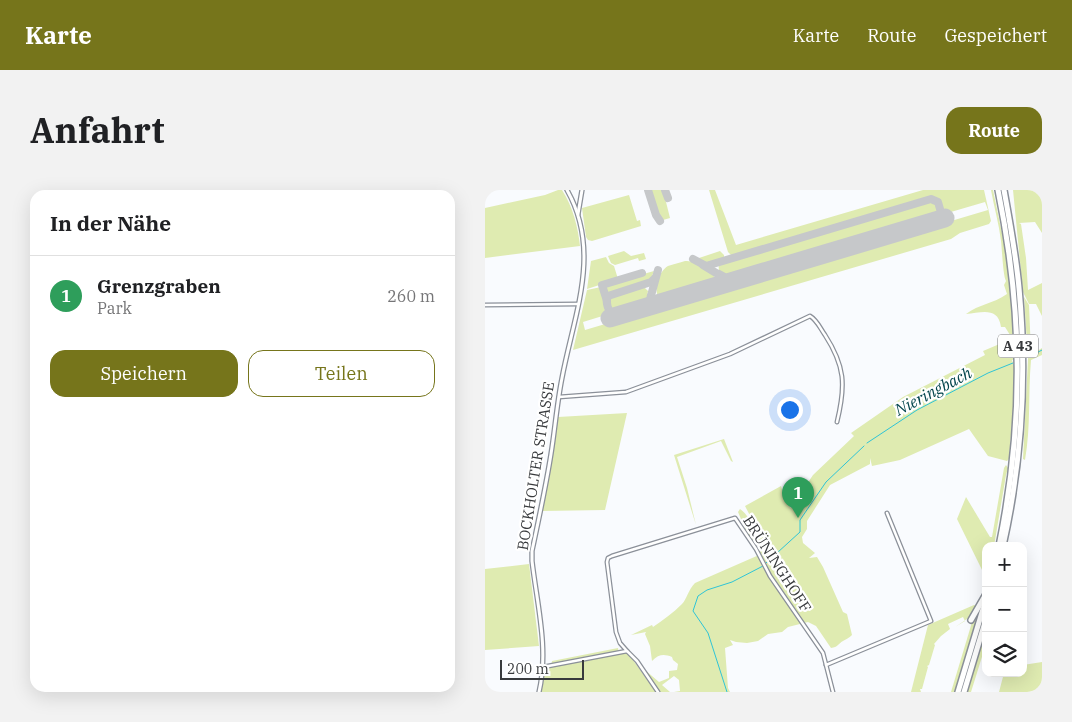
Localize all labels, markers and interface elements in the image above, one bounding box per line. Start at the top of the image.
text: Karte [25,19,92,51]
text: Karte [793,24,839,47]
text: Route [867,24,916,47]
text: Gespeichert [944,24,1047,47]
text: Anfahrt [30,107,164,153]
button: Route [946,107,1042,154]
text: In der Nähe [50,209,171,237]
text: Grenzgraben [97,274,221,298]
text: 1 [61,286,71,306]
text: 260 m [387,286,435,306]
text: Park [97,298,132,318]
road number: A 43 [998,334,1038,358]
button: Speichern [50,350,238,397]
button: Teilen [248,350,435,397]
water label: Nieringbach [890,362,975,420]
street label: BOCKHOLTER STRASSE [513,380,558,552]
your location [777,397,803,423]
pin: 1 [782,477,814,518]
street label: BRÜNINGHOFF [739,512,816,616]
map controls [982,542,1027,677]
button: + [982,542,1027,587]
button: − [982,587,1027,632]
button: layers [982,632,1027,677]
scale bar [500,657,584,680]
text: 200 m [507,660,549,678]

